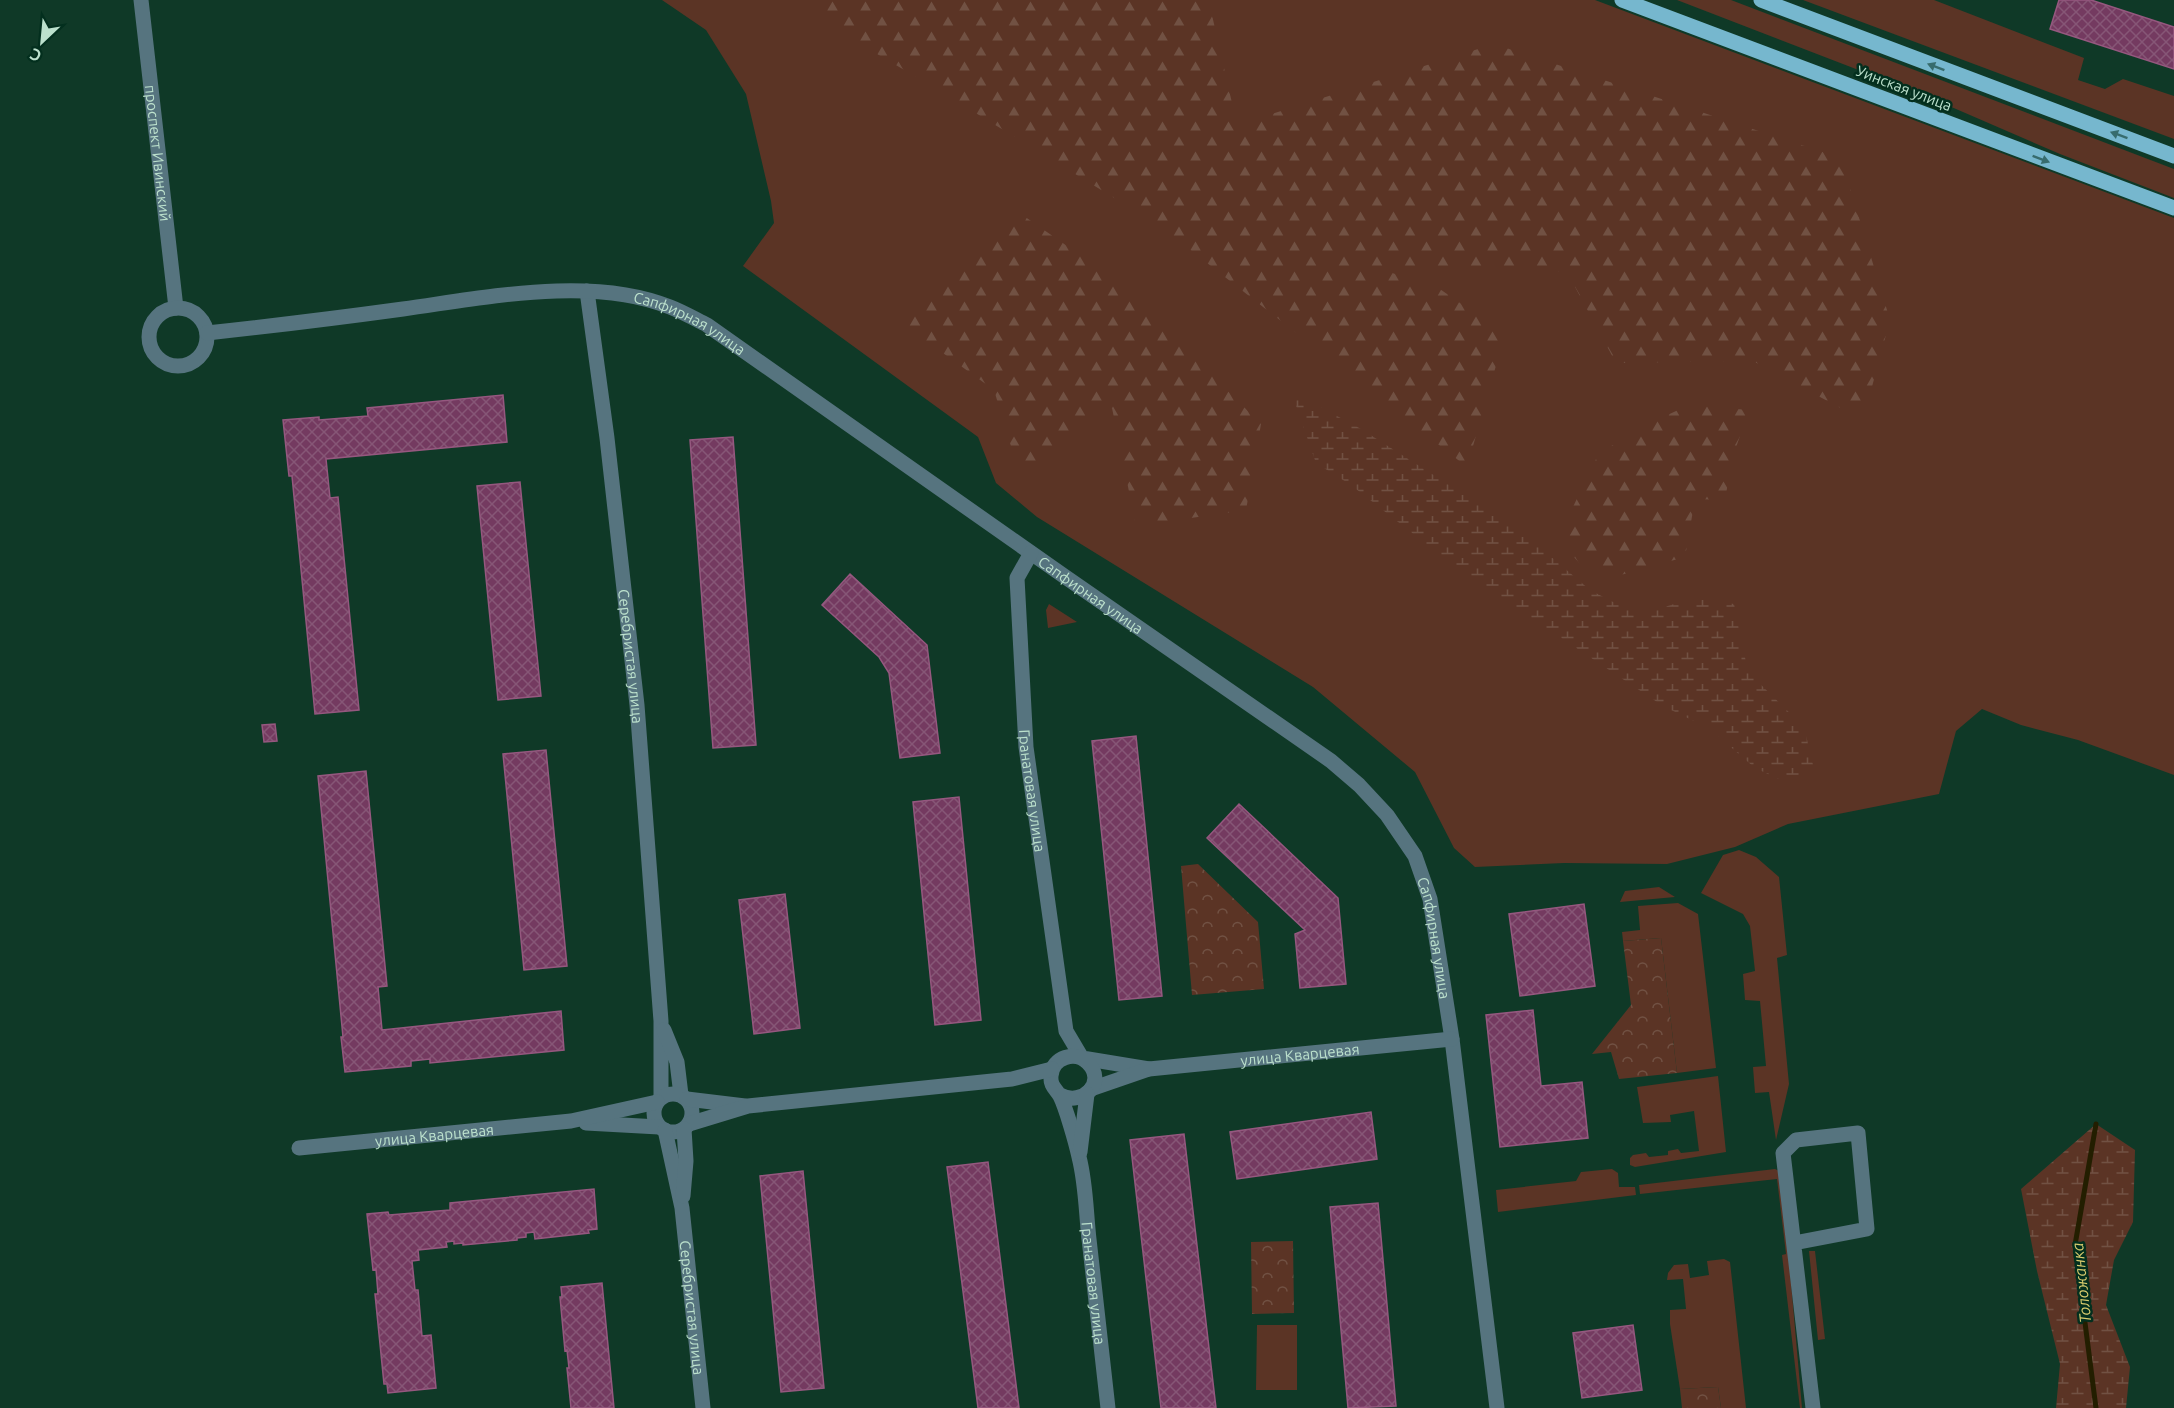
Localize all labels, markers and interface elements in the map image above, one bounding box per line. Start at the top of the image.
north arrow [12,12,72,72]
text: С [27,45,44,66]
street label: Уинская улица [1854,62,1954,114]
one-way arrow [1927,62,1945,72]
street label: проспект Ивинский [142,84,175,222]
one-way arrow [2110,130,2128,140]
one-way arrow [2032,154,2050,164]
street label: Сапфирная улица [632,288,749,358]
street label: Сапфирная улица [1035,552,1147,637]
street label: Серебристая улица [616,588,647,724]
street label: Гранатовая улица [1017,729,1049,853]
street label: Сапфирная улица [1414,875,1454,1000]
street label: улица Кварцевая [1240,1040,1360,1068]
street label: улица Кварцевая [374,1120,495,1149]
street label: Гранатовая улица [1079,1221,1109,1345]
street label: Серебристая улица [677,1240,708,1376]
water label: Толожанка [2068,1241,2094,1324]

